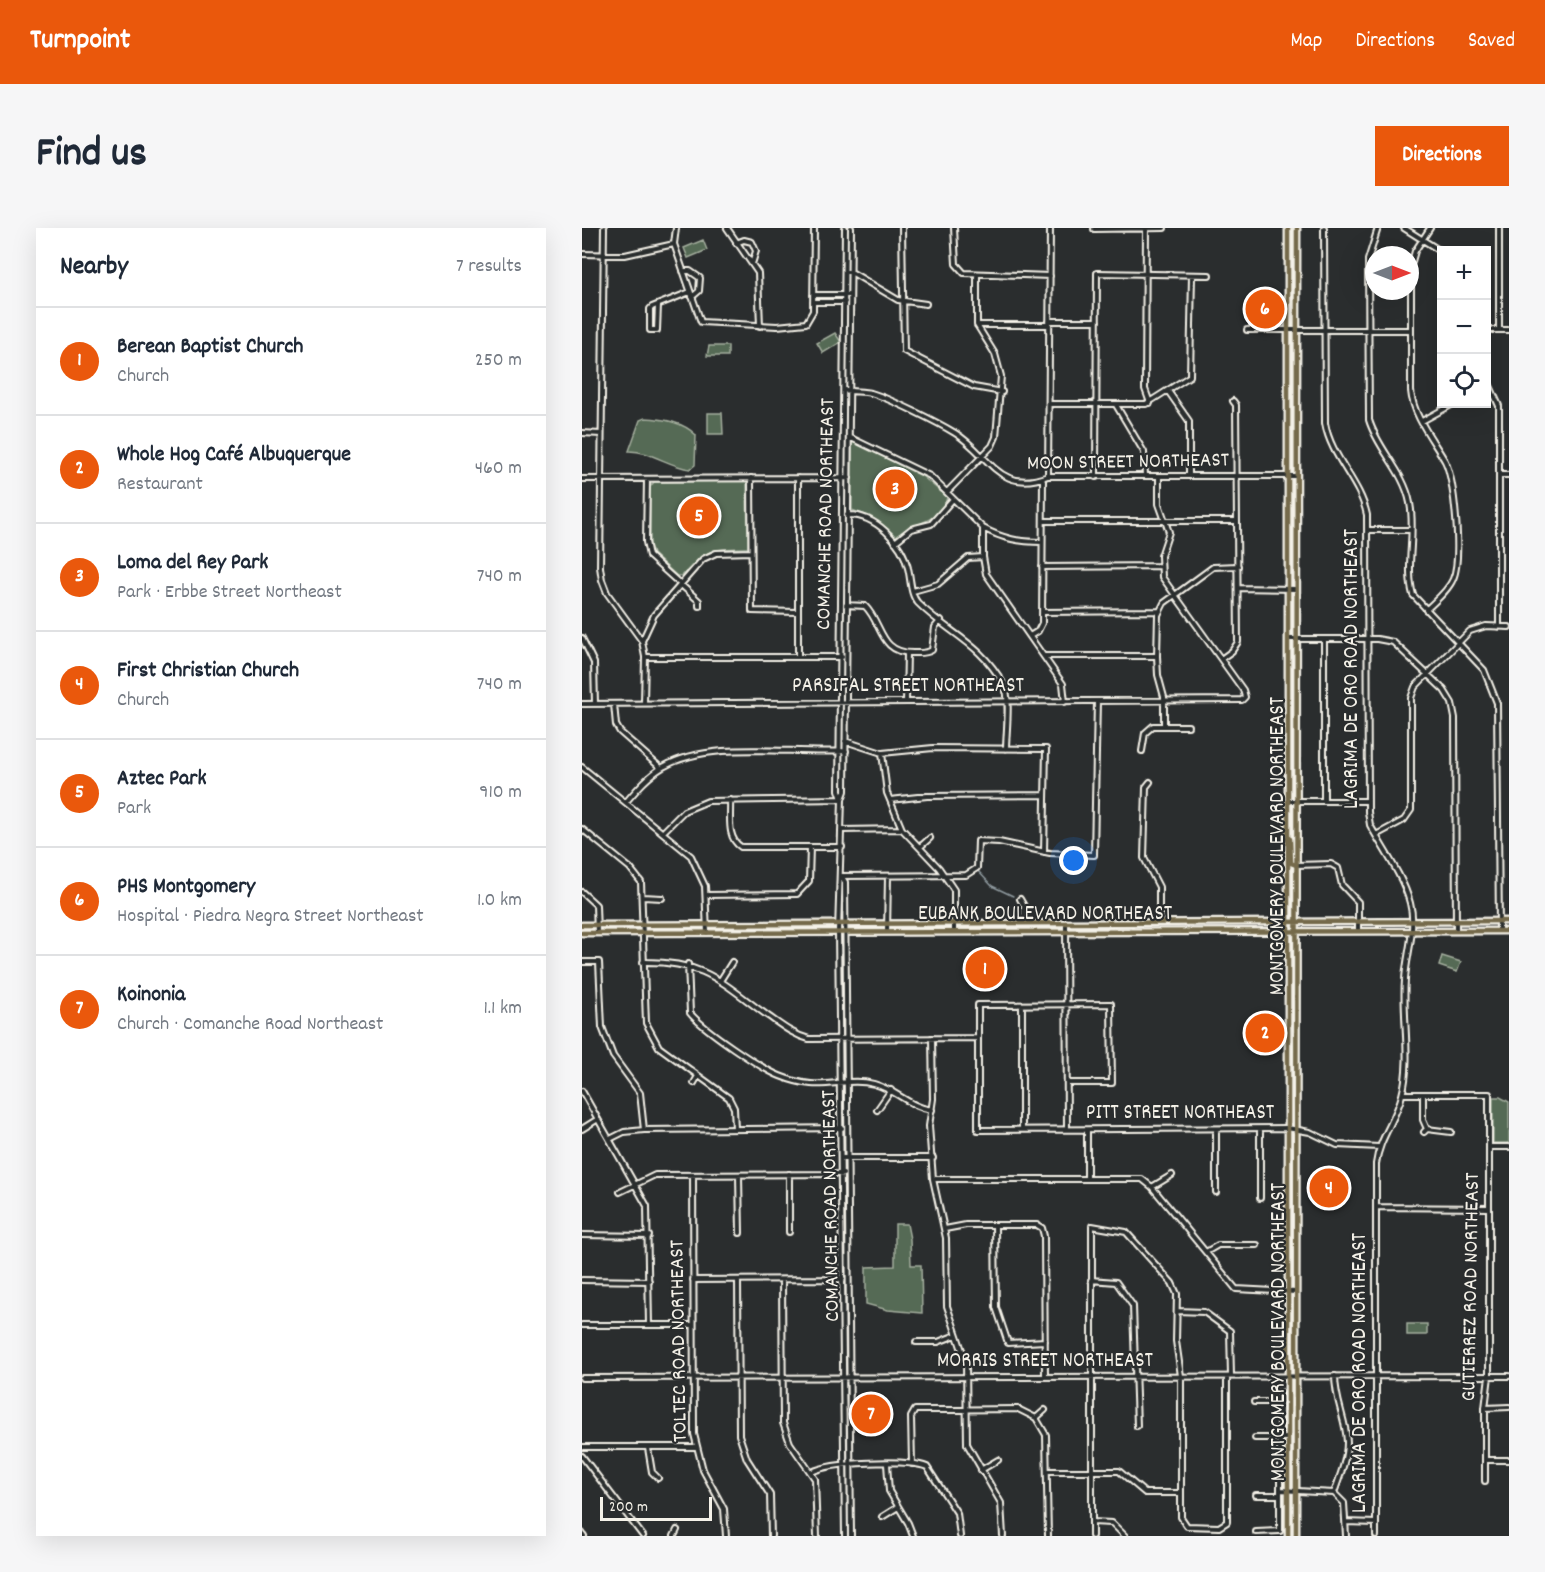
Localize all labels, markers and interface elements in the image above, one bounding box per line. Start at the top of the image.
text: Turnpoint [30,22,130,62]
text: Map [1291,27,1322,57]
text: Directions [1355,27,1435,57]
text: Saved [1468,27,1515,57]
text: Find us [36,126,147,186]
button: Directions [1375,126,1509,186]
north arrow [1365,246,1419,300]
map controls [1437,246,1491,408]
button: + [1437,246,1491,300]
text: Nearby [60,249,128,286]
text: 7 results [456,253,522,281]
pin: 6 [1246,286,1284,332]
button: − [1437,300,1491,354]
text: Berean Baptist Church [117,332,303,363]
text: 1 [77,347,82,375]
text: 250 m [475,347,522,375]
button: locate [1437,354,1491,408]
text: Church [117,363,169,391]
street label: COMANCHE ROAD NORTHEAST [810,397,844,630]
text: Whole Hog Café Albuquerque [117,440,351,471]
street label: MOON STREET NORTHEAST [1027,446,1230,480]
text: 2 [75,455,84,483]
text: 460 m [475,455,522,483]
pin: 3 [876,466,914,512]
text: Restaurant [117,471,203,499]
pin: 5 [680,494,718,538]
street label: LAGRIMA DE ORO ROAD NORTHEAST [1338,528,1368,809]
text: Loma del Rey Park [117,548,268,579]
text: 3 [75,563,84,591]
text: 740 m [477,563,522,591]
text: Park · Erbbe Street Northeast [117,579,342,607]
text: First Christian Church [117,656,299,687]
text: 4 [75,671,84,699]
text: 740 m [477,671,522,699]
street label: PARSIFAL STREET NORTHEAST [792,672,1025,702]
text: Church [117,687,169,715]
street label: MONTGOMERY BOULEVARD NORTHEAST [1264,696,1294,995]
text: Aztec Park [117,764,207,795]
text: 5 [75,779,84,807]
text: 910 m [479,779,522,807]
text: Park [117,795,151,823]
your location [1059,846,1088,875]
text: PHS Montgomery [117,872,255,903]
text: 6 [75,887,84,915]
text: 1.0 km [477,887,522,915]
street label: EUBANK BOULEVARD NORTHEAST [918,900,1173,930]
text: Hospital · Piedra Negra Street Northeast [117,903,424,931]
pin: 1 [966,946,1004,992]
text: Koinonia [117,980,185,1011]
text: 7 [76,995,83,1023]
text: 1.1 km [483,995,522,1023]
pin: 2 [1246,1010,1284,1056]
text: Church · Comanche Road Northeast [117,1011,383,1039]
street label: COMANCHE ROAD NORTHEAST [815,1089,849,1322]
street label: PITT STREET NORTHEAST [1086,1099,1275,1129]
pin: 4 [1310,1166,1348,1210]
street label: GUTIERREZ ROAD NORTHEAST [1455,1172,1489,1402]
street label: MONTGOMERY BOULEVARD NORTHEAST [1265,1182,1295,1481]
street label: LAGRIMA DE ORO ROAD NORTHEAST [1346,1232,1376,1513]
street label: TOLTEC ROAD NORTHEAST [663,1239,697,1442]
street label: MORRIS STREET NORTHEAST [937,1347,1154,1377]
pin: 7 [852,1392,890,1436]
scale bar [600,1494,712,1522]
text: 200 m [609,1496,648,1519]

